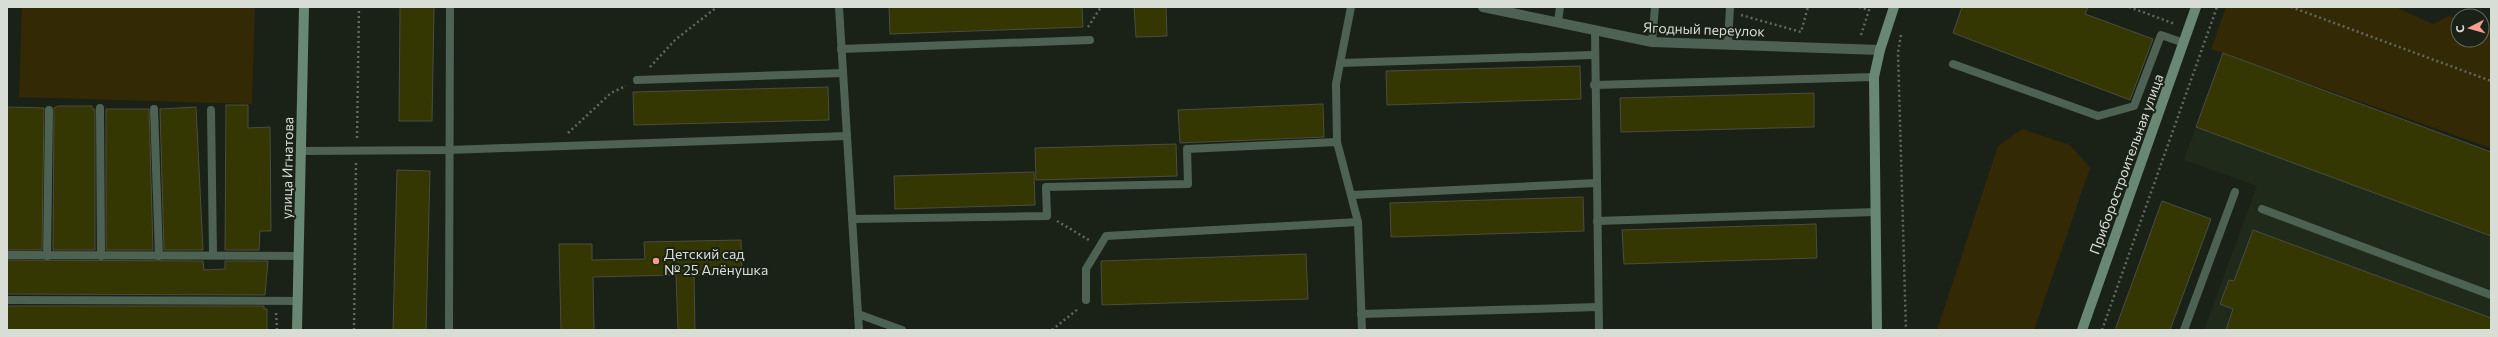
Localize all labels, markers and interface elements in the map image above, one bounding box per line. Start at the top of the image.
north arrow [2450,8,2490,48]
street label: Ягодный переулок [1643,18,1766,40]
text: С [2453,24,2466,34]
street label: Приборостроительная улица [2085,71,2167,257]
street label: улица Игнатова [278,117,296,219]
place label: Детский сад № 25 Алёнушка [664,245,768,278]
marker: Детский сад № 25 Алёнушка [651,256,661,266]

